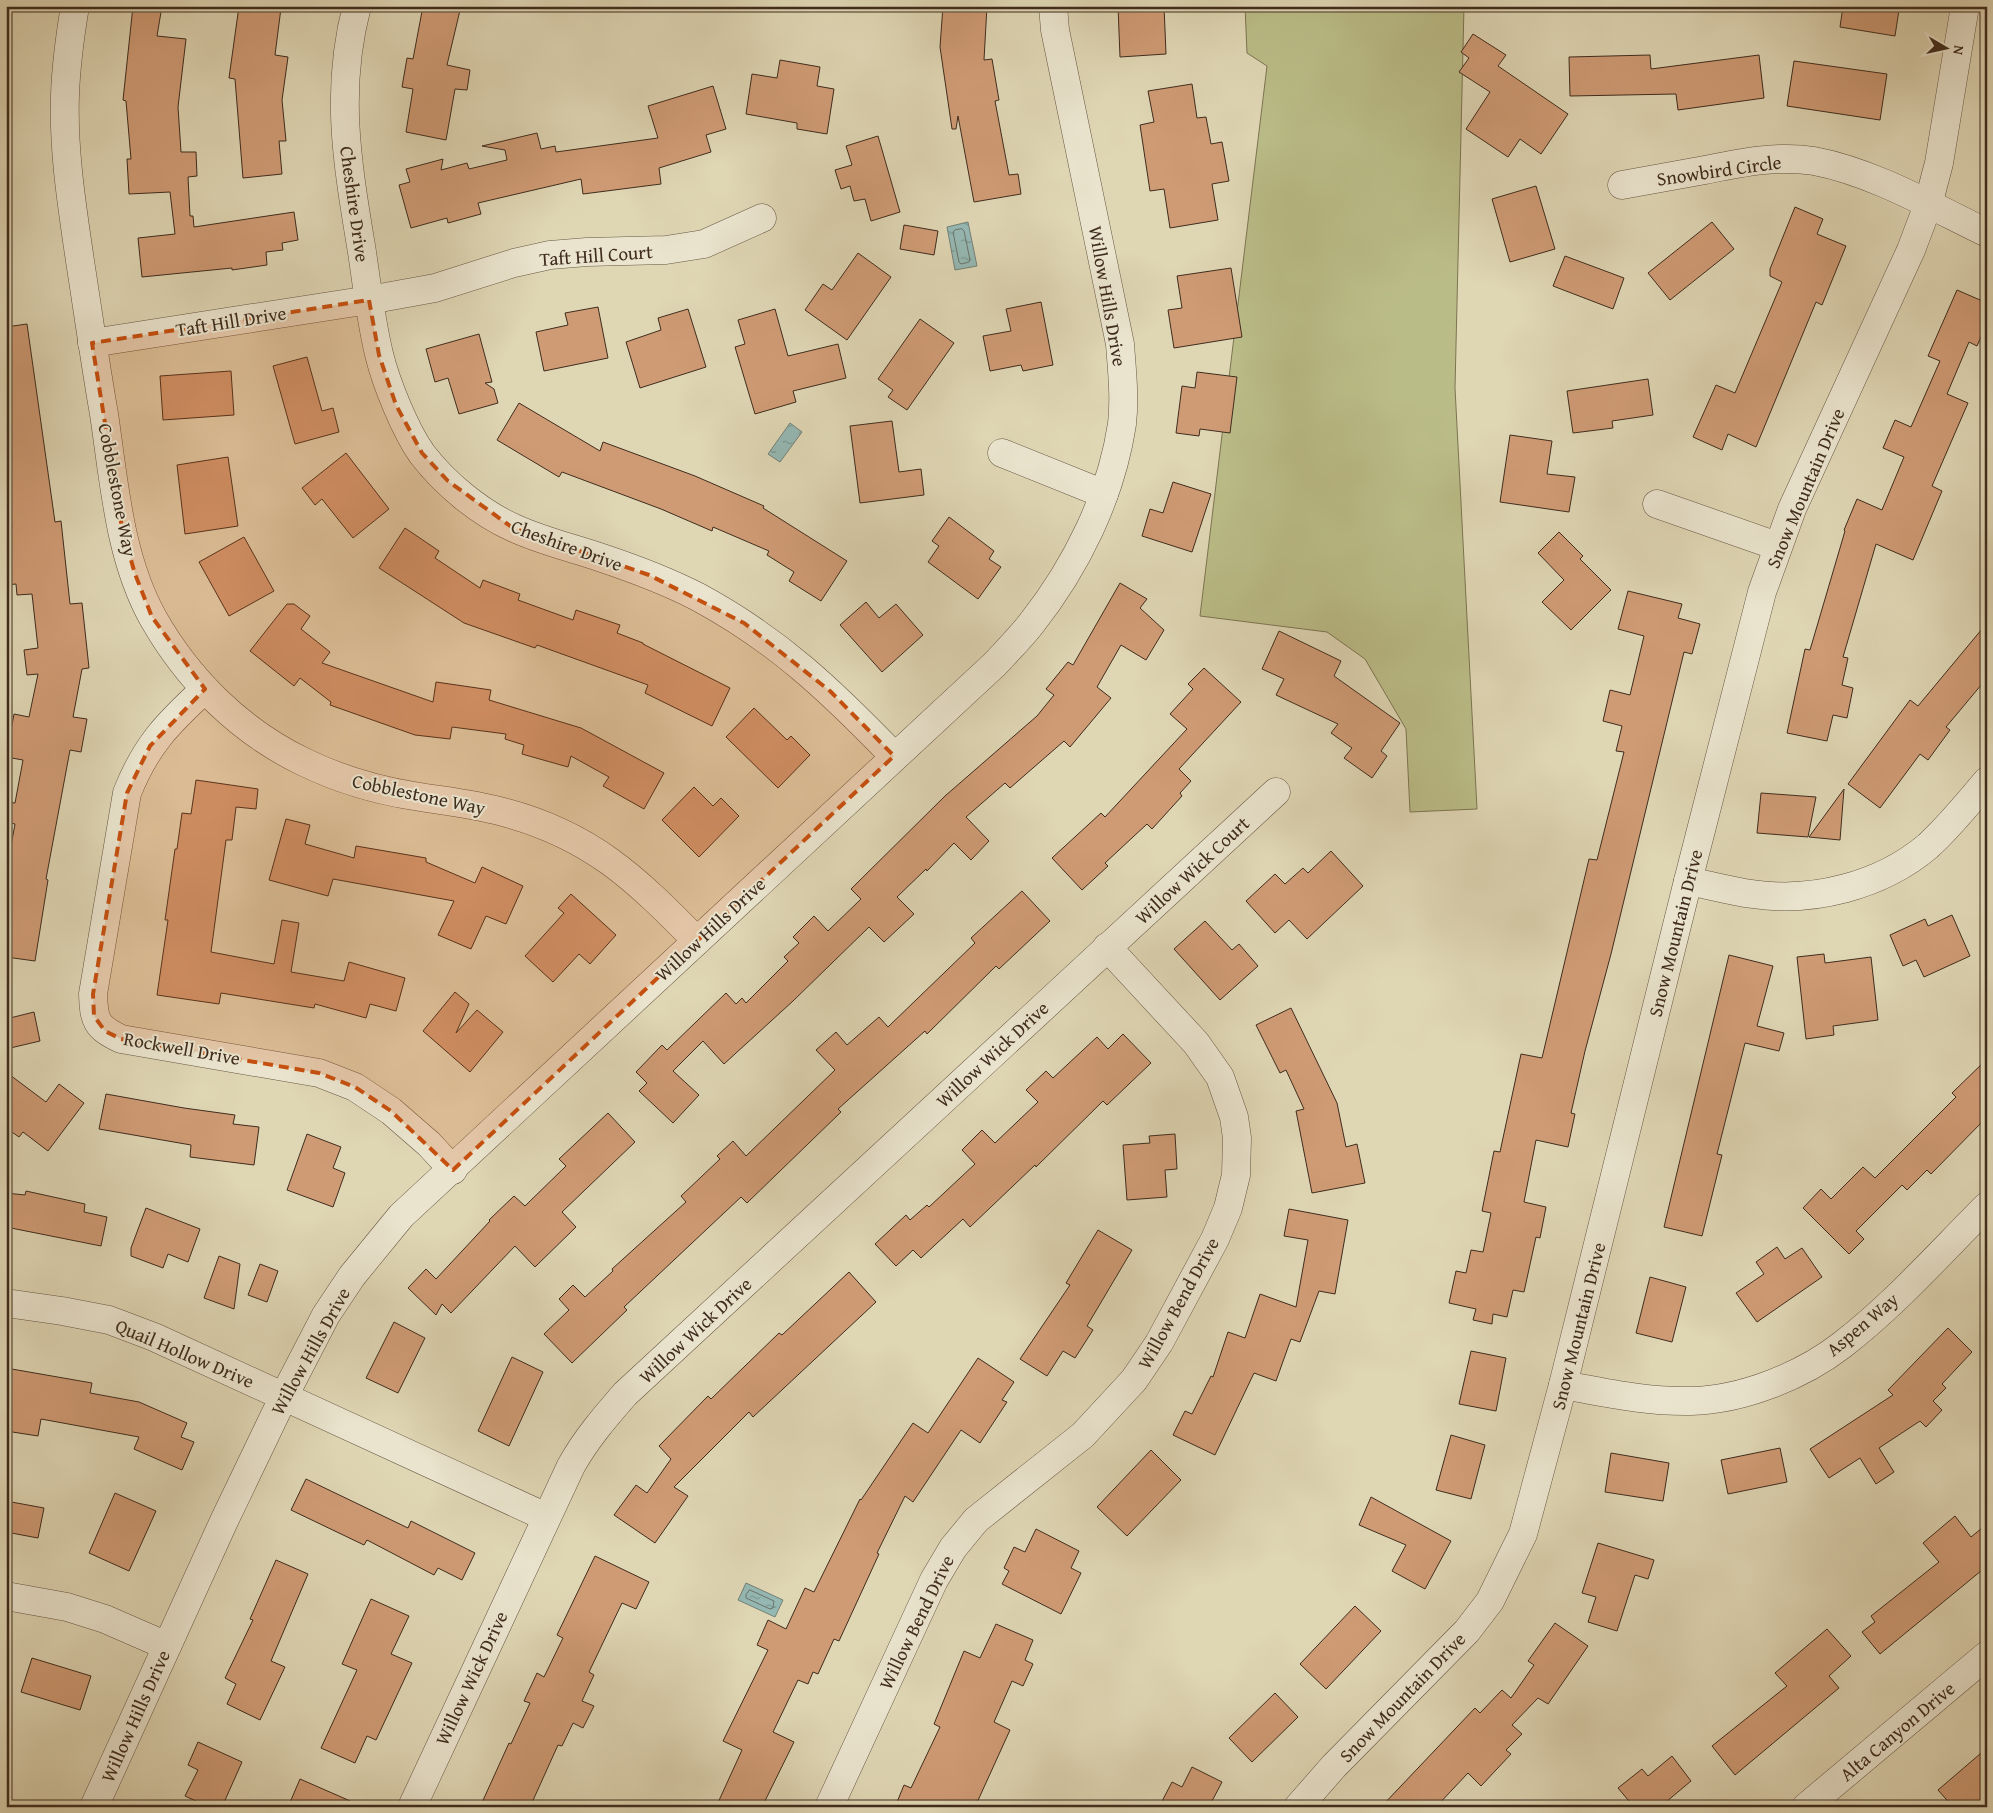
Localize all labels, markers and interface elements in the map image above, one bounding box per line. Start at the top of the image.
north arrow [1920,22,1970,72]
text: N [1948,44,1969,57]
street label: Cheshire Drive [333,144,377,264]
street label: Snowbird Circle [1655,147,1783,193]
street label: Willow Hills Drive [1082,224,1134,369]
street label: Taft Hill Court [538,237,654,273]
street label: Taft Hill Drive [174,298,288,344]
street label: Snow Mountain Drive [1759,403,1851,573]
street label: Cobblestone Way [91,421,145,560]
street label: Cheshire Drive [507,512,627,578]
street label: Cobblestone Way [350,766,489,822]
street label: Willow Wick Court [1129,809,1256,931]
street label: Snow Mountain Drive [1641,846,1709,1020]
street label: Willow Hills Drive [648,870,772,988]
street label: Willow Wick Drive [929,994,1055,1114]
street label: Rockwell Drive [121,1024,243,1072]
street label: Willow Bend Drive [1130,1232,1226,1374]
street label: Snow Mountain Drive [1544,1239,1612,1413]
street label: Willow Wick Drive [632,1270,758,1390]
street label: Willow Hills Drive [263,1282,357,1420]
street label: Aspen Way [1820,1285,1905,1363]
street label: Quail Hollow Drive [111,1311,259,1395]
street label: Willow Bend Drive [871,1550,961,1694]
street label: Willow Wick Drive [428,1606,514,1750]
street label: Snow Mountain Drive [1332,1625,1472,1769]
street label: Willow Hills Drive [93,1645,177,1787]
street label: Alta Canyon Drive [1833,1674,1961,1788]

